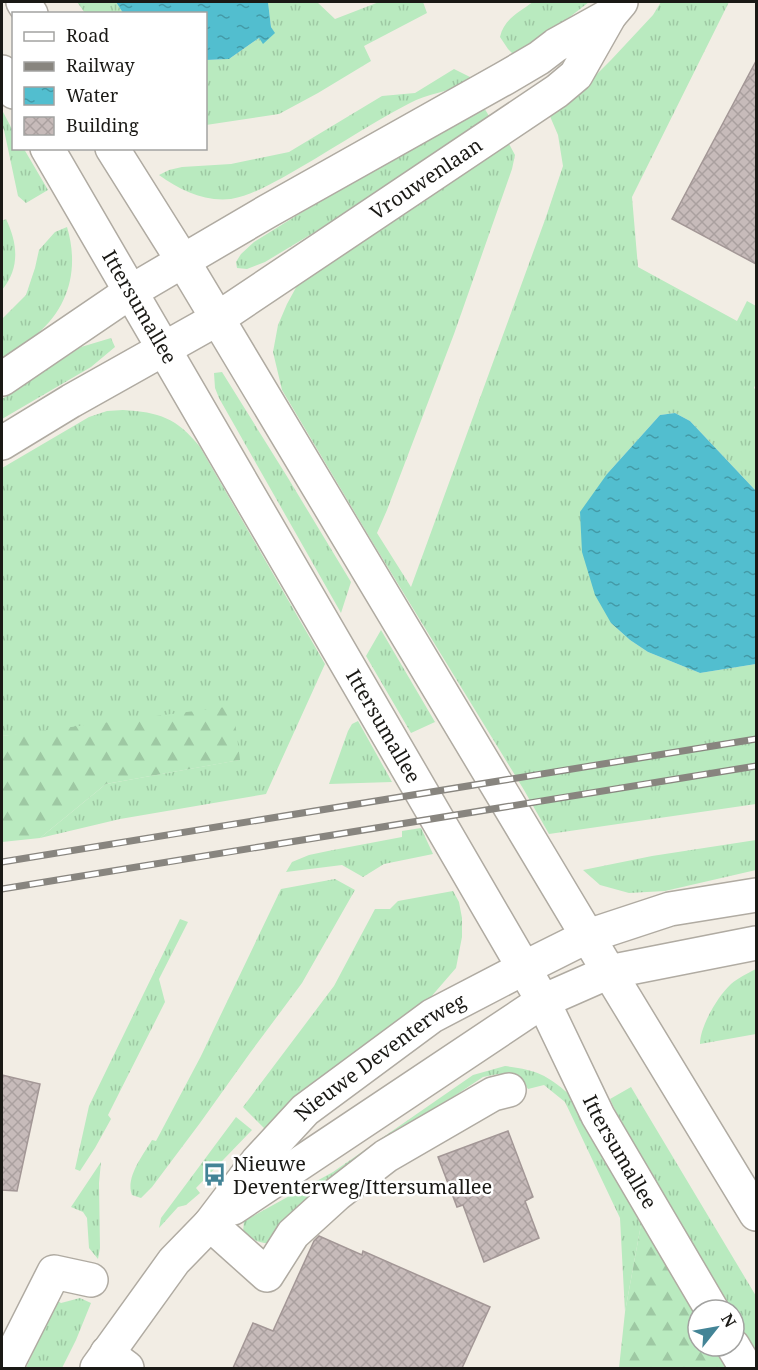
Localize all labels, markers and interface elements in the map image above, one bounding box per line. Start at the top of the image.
legend [12,12,207,150]
text: Road [66,23,109,47]
text: Railway [66,53,136,77]
text: Water [66,83,119,107]
text: Building [66,113,139,137]
street label: Vrouwenlaan [364,131,487,226]
street label: Ittersumallee [96,245,184,369]
street label: Ittersumallee [340,664,427,788]
street label: Nieuwe Deventerweg [288,987,470,1126]
street label: Ittersumallee [577,1090,663,1213]
place label: Nieuwe Deventerweg/Ittersumallee [233,1150,492,1200]
bus stop icon: Nieuwe Deventerweg/Ittersumallee [202,1162,228,1188]
north arrow [686,1298,746,1358]
text: N [716,1309,742,1332]

